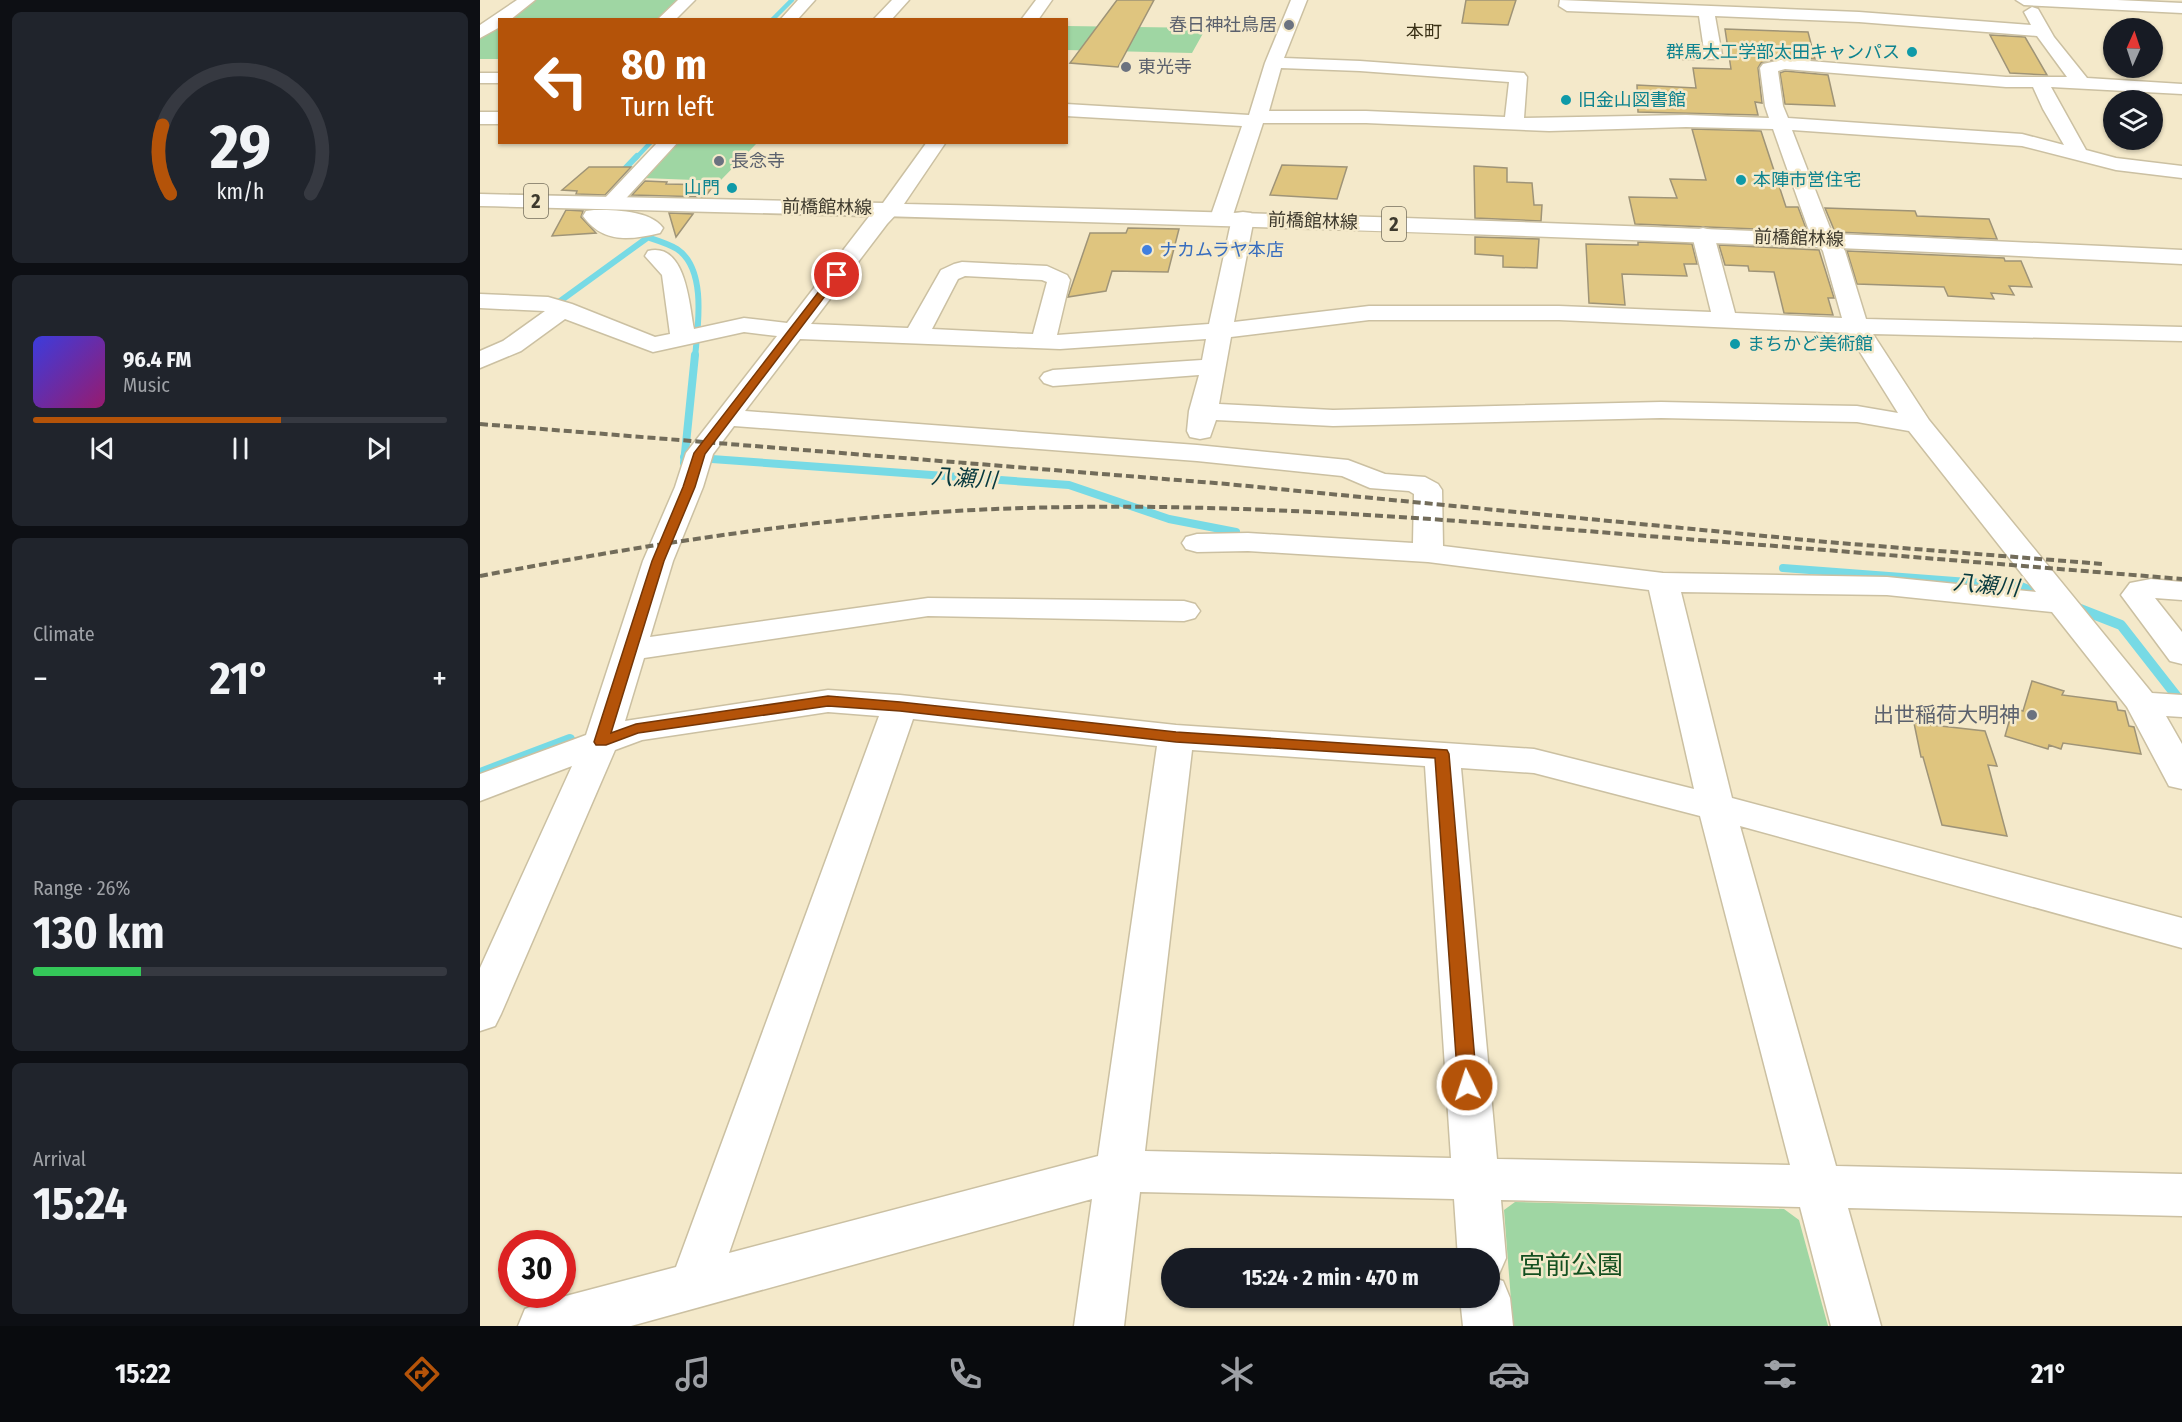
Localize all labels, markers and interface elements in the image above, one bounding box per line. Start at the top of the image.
place label: 春日神社鳥居 [1169,14,1277,36]
marker: 春日神社鳥居 [1282,18,1296,32]
north arrow [2103,18,2163,78]
map controls [2103,18,2163,150]
district label: 本町 [1406,21,1442,43]
text: 80 m [621,40,707,90]
place label: 群馬大工学部太田キャンパス [1666,41,1900,63]
icon: left [522,42,600,120]
marker: 群馬大工学部太田キャンパス [1905,45,1919,59]
place label: 東光寺 [1138,56,1192,78]
marker: 東光寺 [1119,60,1133,74]
place label: 旧金山図書館 [1578,89,1686,111]
button: layers [2103,90,2163,150]
text: Turn left [621,91,714,123]
marker: 旧金山図書館 [1559,93,1573,107]
text: 29 [209,111,270,186]
place label: 長念寺 [731,150,785,172]
marker: 長念寺 [712,154,726,168]
place label: 本陣市営住宅 [1753,169,1861,191]
marker: 本陣市営住宅 [1734,173,1748,187]
place label: 山門 [684,177,720,199]
text: km/h [216,180,264,206]
marker: 山門 [725,181,739,195]
road number: 2 [524,184,548,218]
street label: 前橋館林線 [782,195,872,219]
road number: 2 [1382,207,1406,241]
street label: 前橋館林線 [1268,208,1358,234]
street label: 前橋館林線 [1754,225,1844,251]
place label: ナカムラヤ本店 [1159,239,1284,261]
marker: ナカムラヤ本店 [1140,243,1154,257]
pin [811,249,862,300]
icon: arrive [820,258,853,291]
place label: まちかど美術館 [1747,333,1873,355]
marker: まちかど美術館 [1728,337,1742,351]
text: 96.4 FM [123,346,191,373]
text: Music [123,373,170,397]
icon: previous [86,432,119,465]
icon: pause [224,432,257,465]
icon: next [362,432,395,465]
water label: 八瀬川 [930,462,1000,494]
water label: 八瀬川 [1952,568,2022,602]
text: Climate [33,622,95,646]
text: 21° [210,652,270,706]
text: − [33,659,48,699]
text: + [432,659,447,699]
place label: 出世稲荷大明神 [1873,702,2020,728]
marker: 出世稲荷大明神 [2025,708,2039,722]
text: Range · 26% [33,876,130,900]
text: 130 km [33,906,165,960]
position arrow [1435,1053,1499,1117]
text: Arrival [33,1147,86,1171]
text: 15:24 [33,1177,128,1231]
speed limit sign: 30 [498,1230,576,1308]
park label: 宮前公園 [1519,1250,1623,1281]
text: 15:24 · 2 min · 470 m [1242,1264,1419,1291]
icon: directions [401,1353,443,1395]
icon: music [672,1353,714,1395]
icon: phone [944,1353,986,1395]
icon: climate [1216,1353,1258,1395]
icon: car [1488,1353,1530,1395]
icon: filters [1759,1353,1801,1395]
text: 15:22 [115,1358,171,1390]
text: 21° [2031,1358,2067,1390]

